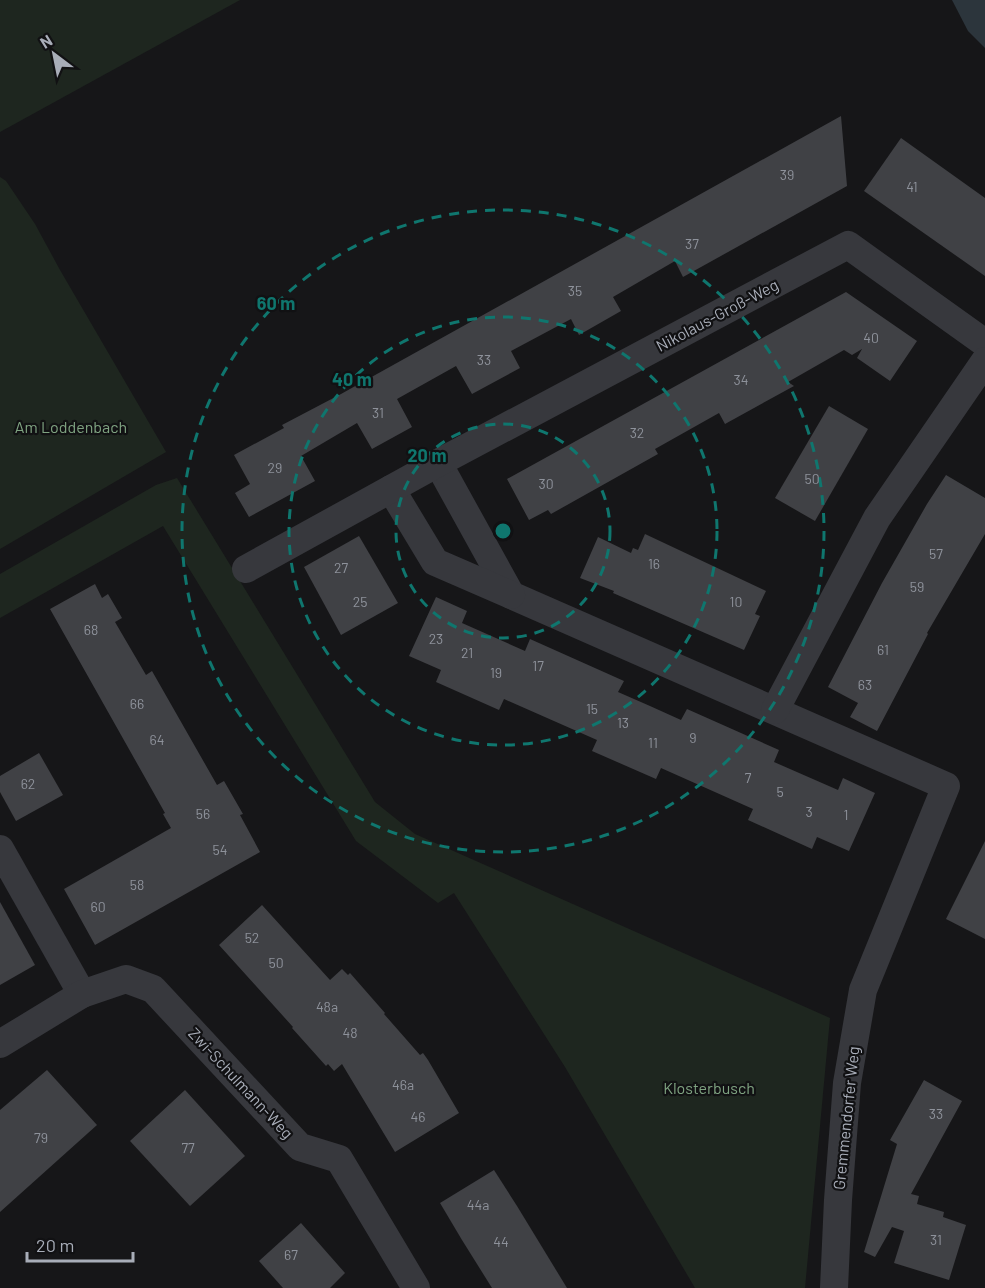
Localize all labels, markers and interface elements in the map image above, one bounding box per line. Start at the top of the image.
north arrow [24,24,84,84]
text: N [36,30,55,52]
house number: 39 [780,166,794,183]
house number: 41 [906,178,918,195]
house number: 37 [685,235,699,252]
street label: Nikolaus-Groß-Weg [652,274,781,355]
house number: 35 [568,282,582,299]
text: 60 m [257,292,295,314]
house number: 40 [863,329,879,346]
house number: 33 [477,351,491,368]
text: 40 m [332,368,372,390]
house number: 34 [734,371,748,388]
house number: 31 [372,404,384,421]
park label: Am Loddenbach [15,417,127,436]
house number: 32 [630,424,644,441]
text: 20 m [408,444,446,466]
house number: 29 [268,459,282,476]
house number: 50 [804,470,820,487]
house number: 30 [538,475,554,492]
centre of rings [493,521,513,541]
house number: 57 [929,545,943,562]
house number: 16 [648,555,660,572]
house number: 27 [334,559,348,576]
house number: 59 [910,578,924,595]
house number: 25 [353,593,367,610]
house number: 10 [730,593,742,610]
house number: 68 [84,621,98,638]
house number: 23 [429,630,443,647]
house number: 61 [877,641,889,658]
house number: 21 [461,644,473,661]
house number: 17 [532,657,544,674]
house number: 19 [490,664,502,681]
house number: 63 [858,676,872,693]
house number: 66 [130,695,144,712]
house number: 15 [586,700,598,717]
house number: 13 [617,714,629,731]
house number: 9 [689,729,697,746]
house number: 64 [150,731,164,748]
house number: 11 [648,734,658,751]
house number: 7 [745,769,752,786]
house number: 62 [21,775,35,792]
house number: 5 [776,783,784,800]
house number: 3 [805,803,813,820]
house number: 56 [196,805,210,822]
house number: 1 [844,806,848,823]
house number: 54 [213,841,227,858]
house number: 58 [130,876,144,893]
house number: 60 [90,898,106,915]
house number: 52 [245,929,259,946]
house number: 50 [268,954,284,971]
house number: 48a [316,998,338,1015]
street label: Zwi-Schulmann-Weg [185,1023,298,1142]
house number: 48 [342,1024,358,1041]
street label: Gremmendorfer Weg [829,1045,862,1190]
house number: 46a [392,1076,414,1093]
park label: Klosterbusch [663,1078,755,1097]
house number: 33 [929,1105,943,1122]
house number: 46 [411,1108,425,1125]
house number: 79 [34,1129,48,1146]
house number: 77 [181,1139,195,1156]
house number: 44a [467,1196,489,1213]
scale bar [27,1225,134,1263]
house number: 31 [930,1231,942,1248]
house number: 44 [493,1233,509,1250]
text: 20 m [36,1234,74,1256]
house number: 67 [284,1246,298,1263]

